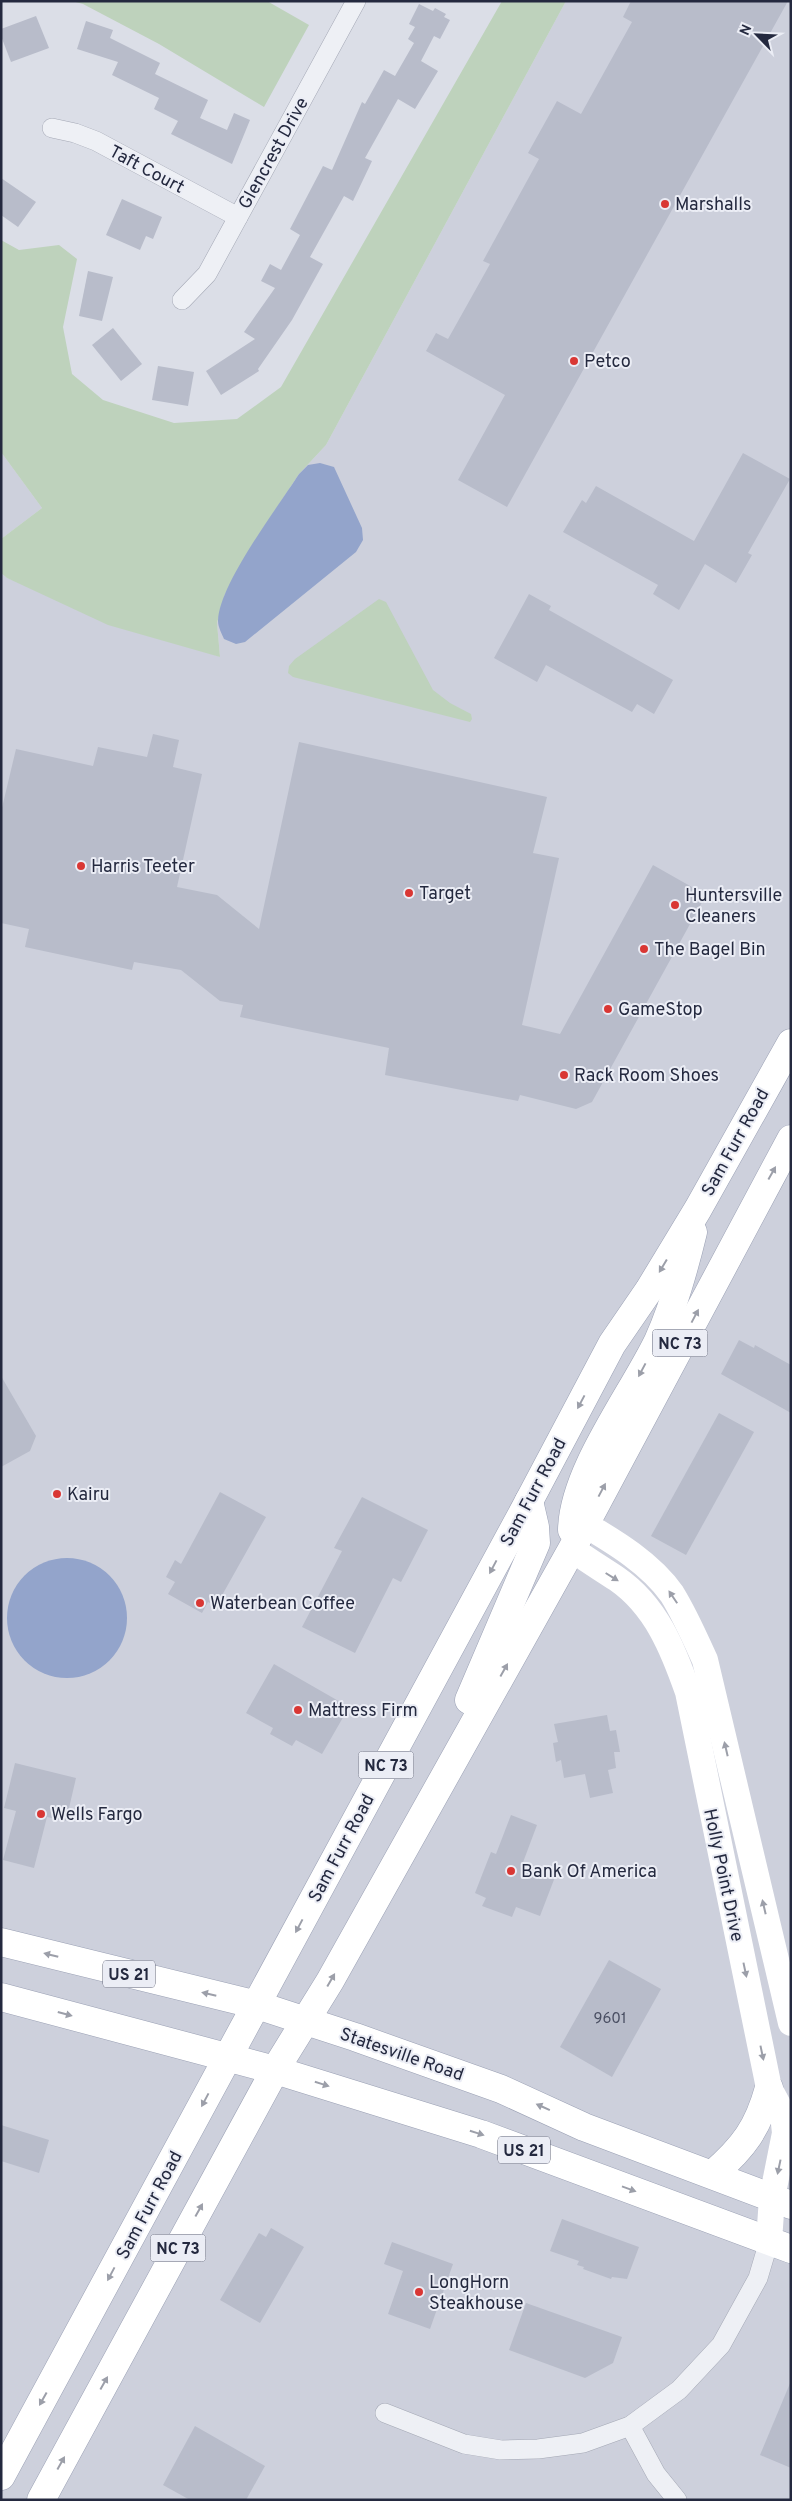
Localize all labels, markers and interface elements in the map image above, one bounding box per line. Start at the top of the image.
north arrow [732,10,782,60]
text: N [737,22,756,38]
street label: Glencrest Drive [234,94,315,214]
street label: Taft Court [105,141,188,200]
place label: Marshalls [675,194,751,217]
marker: Marshalls [659,198,671,210]
place label: Petco [584,351,631,374]
marker: Petco [568,355,580,367]
place label: Harris Teeter [91,856,195,879]
marker: Harris Teeter [75,860,87,872]
place label: Target [419,883,471,906]
place label: Huntersville Cleaners [685,885,782,929]
marker: Target [403,887,415,899]
marker: Huntersville Cleaners [669,899,681,911]
place label: The Bagel Bin [654,939,766,962]
marker: The Bagel Bin [638,943,650,955]
place label: GameStop [618,999,703,1022]
marker: GameStop [602,1003,614,1015]
place label: Rack Room Shoes [574,1065,719,1088]
marker: Rack Room Shoes [558,1069,570,1081]
street label: Sam Furr Road [697,1085,775,1201]
one-way arrow [768,1166,776,1180]
one-way arrow [659,1259,668,1272]
one-way arrow [691,1309,699,1323]
road number: NC 73 [652,1330,708,1356]
one-way arrow [638,1363,646,1377]
one-way arrow [577,1395,585,1410]
street label: Sam Furr Road [496,1435,573,1551]
one-way arrow [598,1483,606,1497]
place label: Kairu [67,1484,110,1507]
marker: Kairu [51,1488,63,1500]
one-way arrow [489,1560,497,1575]
one-way arrow [606,1572,619,1581]
one-way arrow [668,1590,677,1604]
place label: Waterbean Coffee [210,1593,355,1616]
marker: Waterbean Coffee [194,1597,206,1609]
one-way arrow [500,1663,508,1677]
place label: Mattress Firm [308,1700,418,1723]
marker: Mattress Firm [292,1704,304,1716]
one-way arrow [722,1741,730,1756]
road number: NC 73 [358,1752,414,1778]
street label: Sam Furr Road [304,1791,381,1907]
place label: Wells Fargo [51,1804,143,1827]
street label: Holly Point Drive [697,1807,748,1944]
marker: Wells Fargo [35,1808,47,1820]
place label: Bank Of America [521,1861,657,1884]
marker: Bank Of America [505,1865,517,1877]
one-way arrow [760,1899,768,1914]
one-way arrow [295,1918,303,1933]
one-way arrow [44,1951,59,1959]
road number: US 21 [103,1960,155,1988]
one-way arrow [741,1962,749,1978]
one-way arrow [326,1973,335,1986]
one-way arrow [202,1990,217,1998]
one-way arrow [58,2010,73,2018]
house number: 9601 [593,2010,627,2029]
street label: Statesville Road [337,2023,466,2087]
one-way arrow [758,2046,766,2061]
one-way arrow [314,2080,329,2088]
one-way arrow [201,2094,210,2107]
one-way arrow [536,2103,550,2111]
one-way arrow [469,2130,484,2137]
road number: US 21 [498,2136,550,2164]
street label: Sam Furr Road [112,2148,189,2264]
one-way arrow [775,2160,783,2175]
one-way arrow [622,2185,637,2193]
one-way arrow [194,2203,203,2217]
road number: NC 73 [150,2234,206,2262]
one-way arrow [107,2266,115,2281]
place label: LongHorn Steakhouse [429,2272,523,2316]
marker: LongHorn Steakhouse [413,2286,425,2298]
one-way arrow [100,2376,108,2391]
one-way arrow [39,2392,47,2406]
one-way arrow [57,2456,65,2470]

